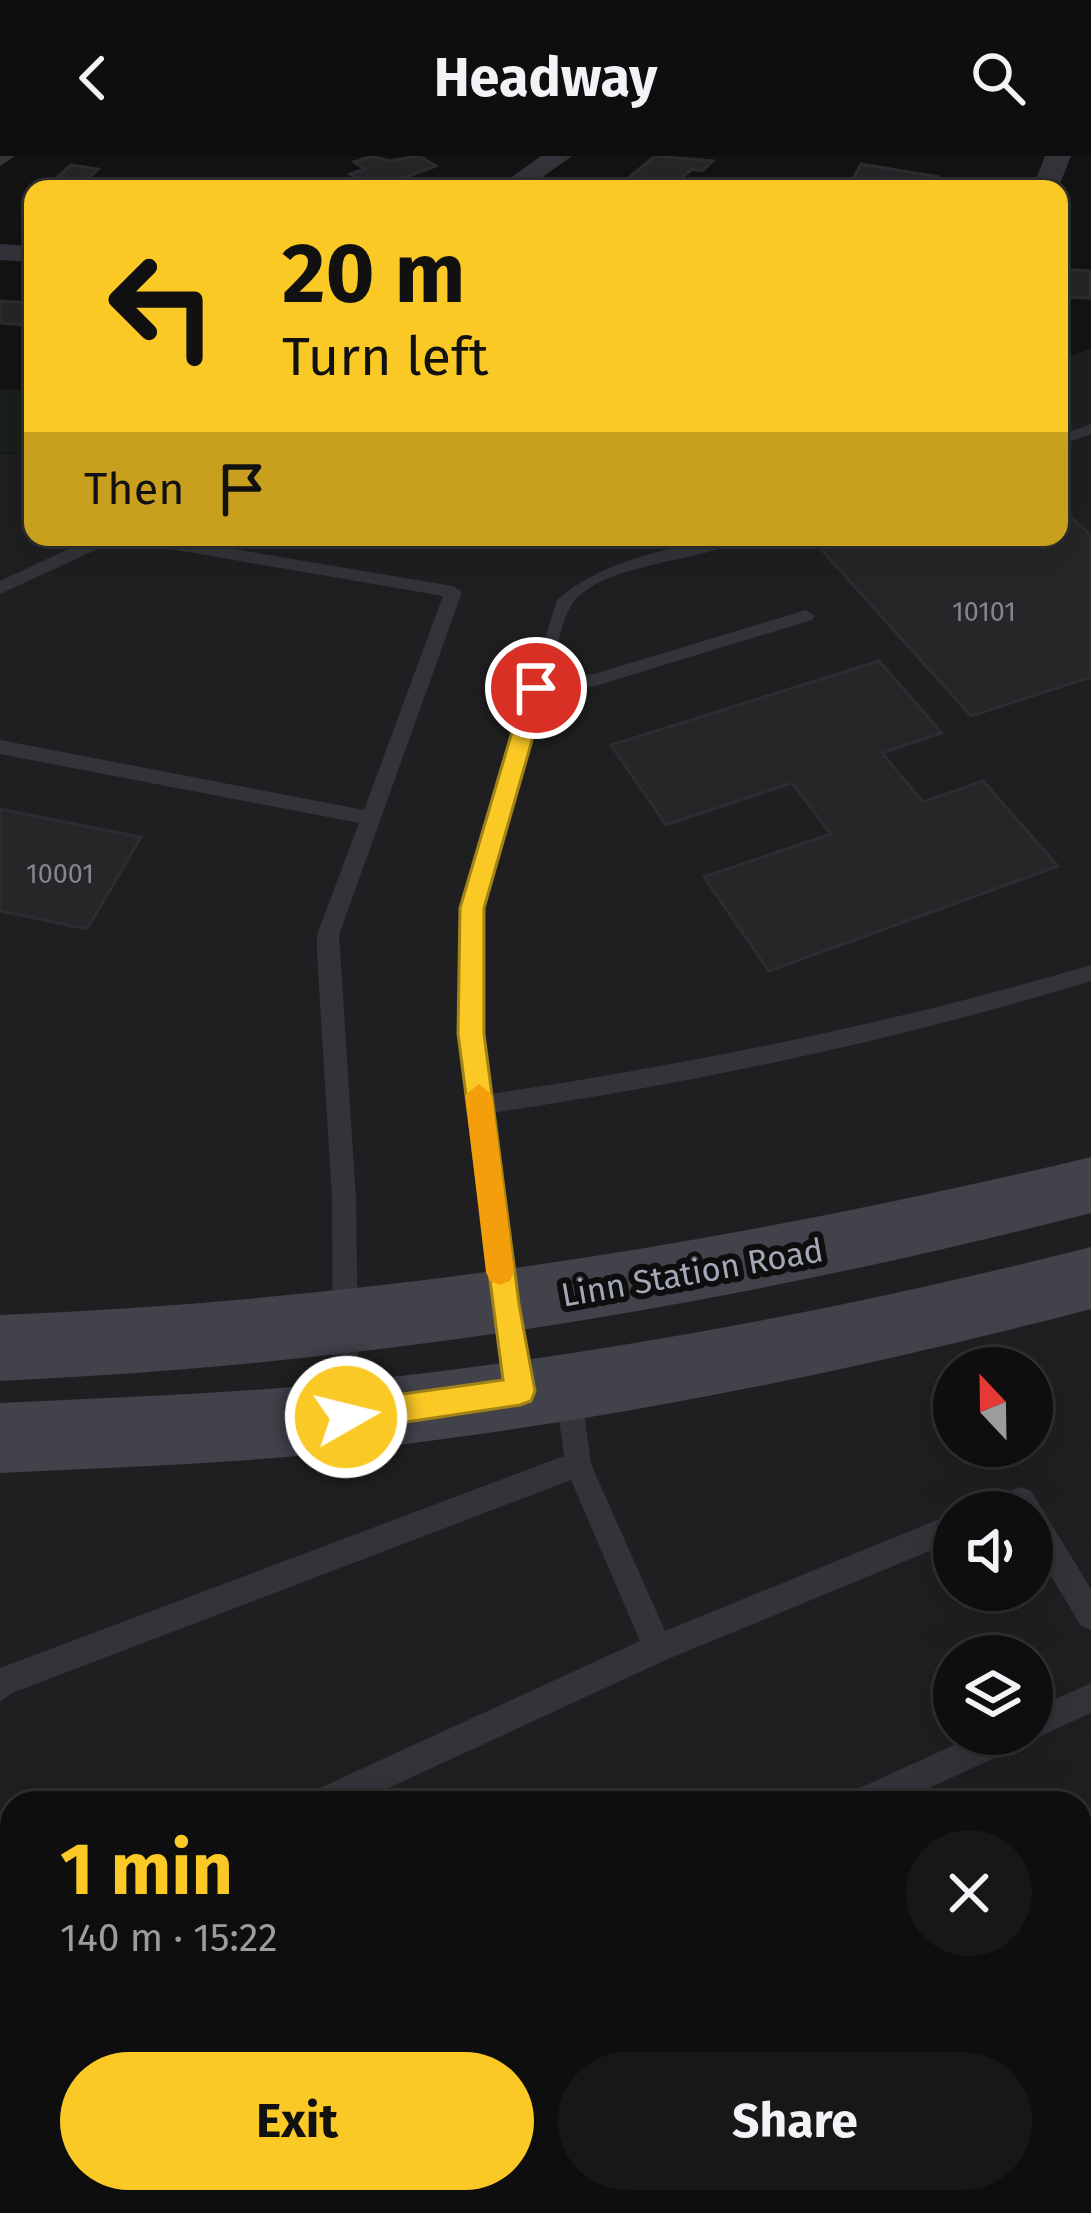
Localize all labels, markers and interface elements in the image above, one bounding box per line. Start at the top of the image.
icon: back [60,45,126,111]
icon: search [965,45,1031,111]
text: Headway [434,46,657,110]
text: 20 m [282,223,465,324]
icon: left [84,228,240,384]
text: Turn left [282,325,489,389]
icon: arrive [209,456,275,522]
text: Then [84,462,185,516]
house number: 10101 [952,596,1016,628]
pin [485,637,587,739]
icon: arrive [503,655,569,721]
house number: 10001 [26,858,94,890]
street label: Linn Station Road [558,1230,826,1316]
north arrow [933,1347,1053,1467]
map controls [933,1347,1053,1755]
position arrow [283,1354,409,1480]
button: sound [933,1491,1053,1611]
button: layers [933,1635,1053,1755]
text: 1 min [60,1827,233,1913]
button: close [906,1830,1032,1956]
text: 140 m · 15:22 [60,1915,278,1961]
button: Exit [60,2052,534,2190]
button: Share [558,2052,1032,2190]

